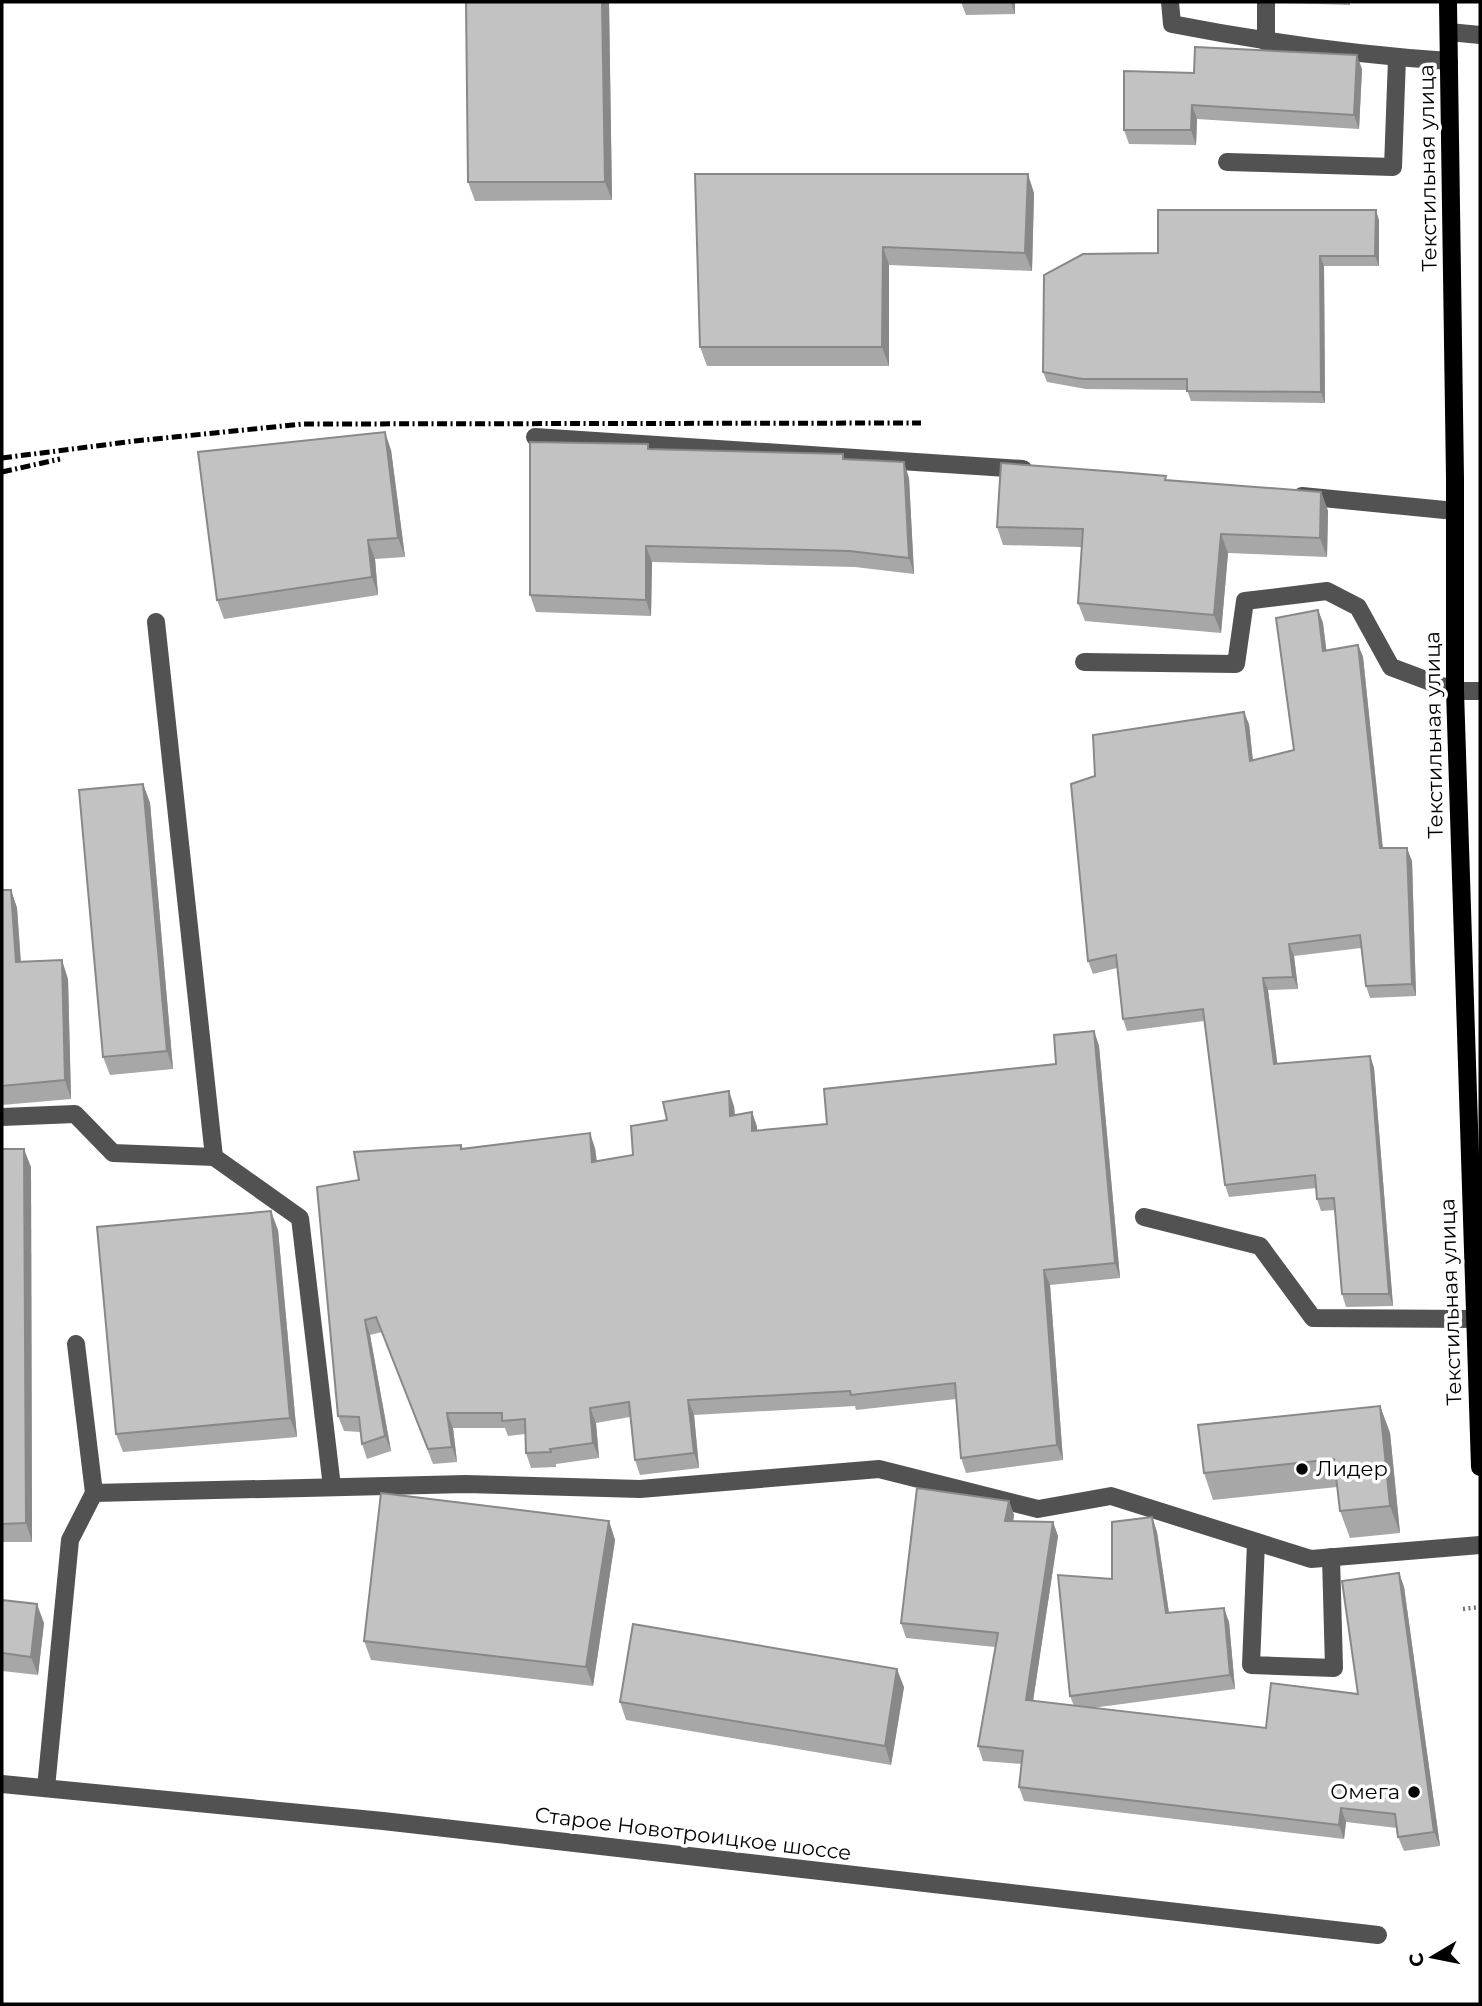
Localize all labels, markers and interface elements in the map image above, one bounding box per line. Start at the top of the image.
street label: Текстильная улица [1413,64,1442,272]
street label: Текстильная улица [1419,631,1448,839]
street label: Текстильная улица [1434,1198,1467,1406]
place label: Лидер [1316,1456,1388,1481]
marker: Лидер [1294,1461,1310,1477]
place label: Омега [1330,1779,1400,1804]
marker: Омега [1406,1784,1422,1800]
street label: Старое Новотроицкое шоссе [533,1802,853,1865]
north arrow [1398,1922,1468,1992]
text: С [1404,1951,1429,1969]

